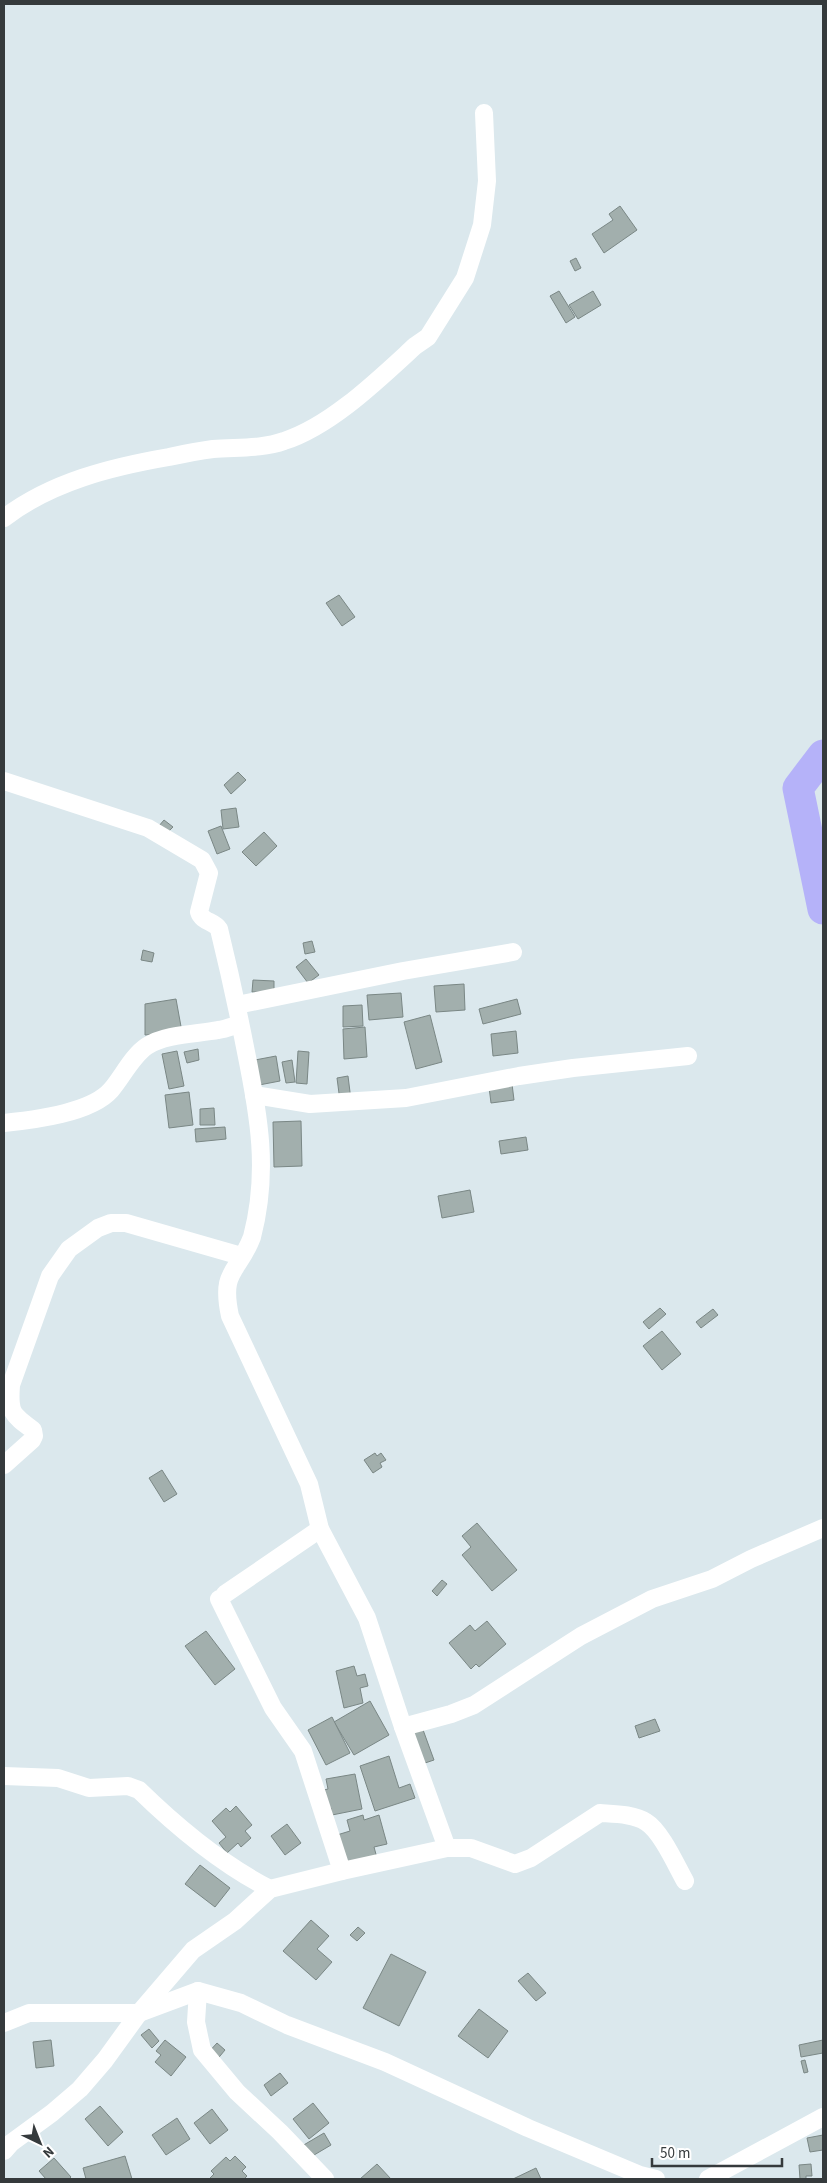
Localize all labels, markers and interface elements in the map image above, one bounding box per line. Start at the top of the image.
north arrow [15,2118,65,2168]
scale bar [652,2136,782,2168]
text: N [38,2141,58,2162]
text: 50 m [660,2143,690,2164]

